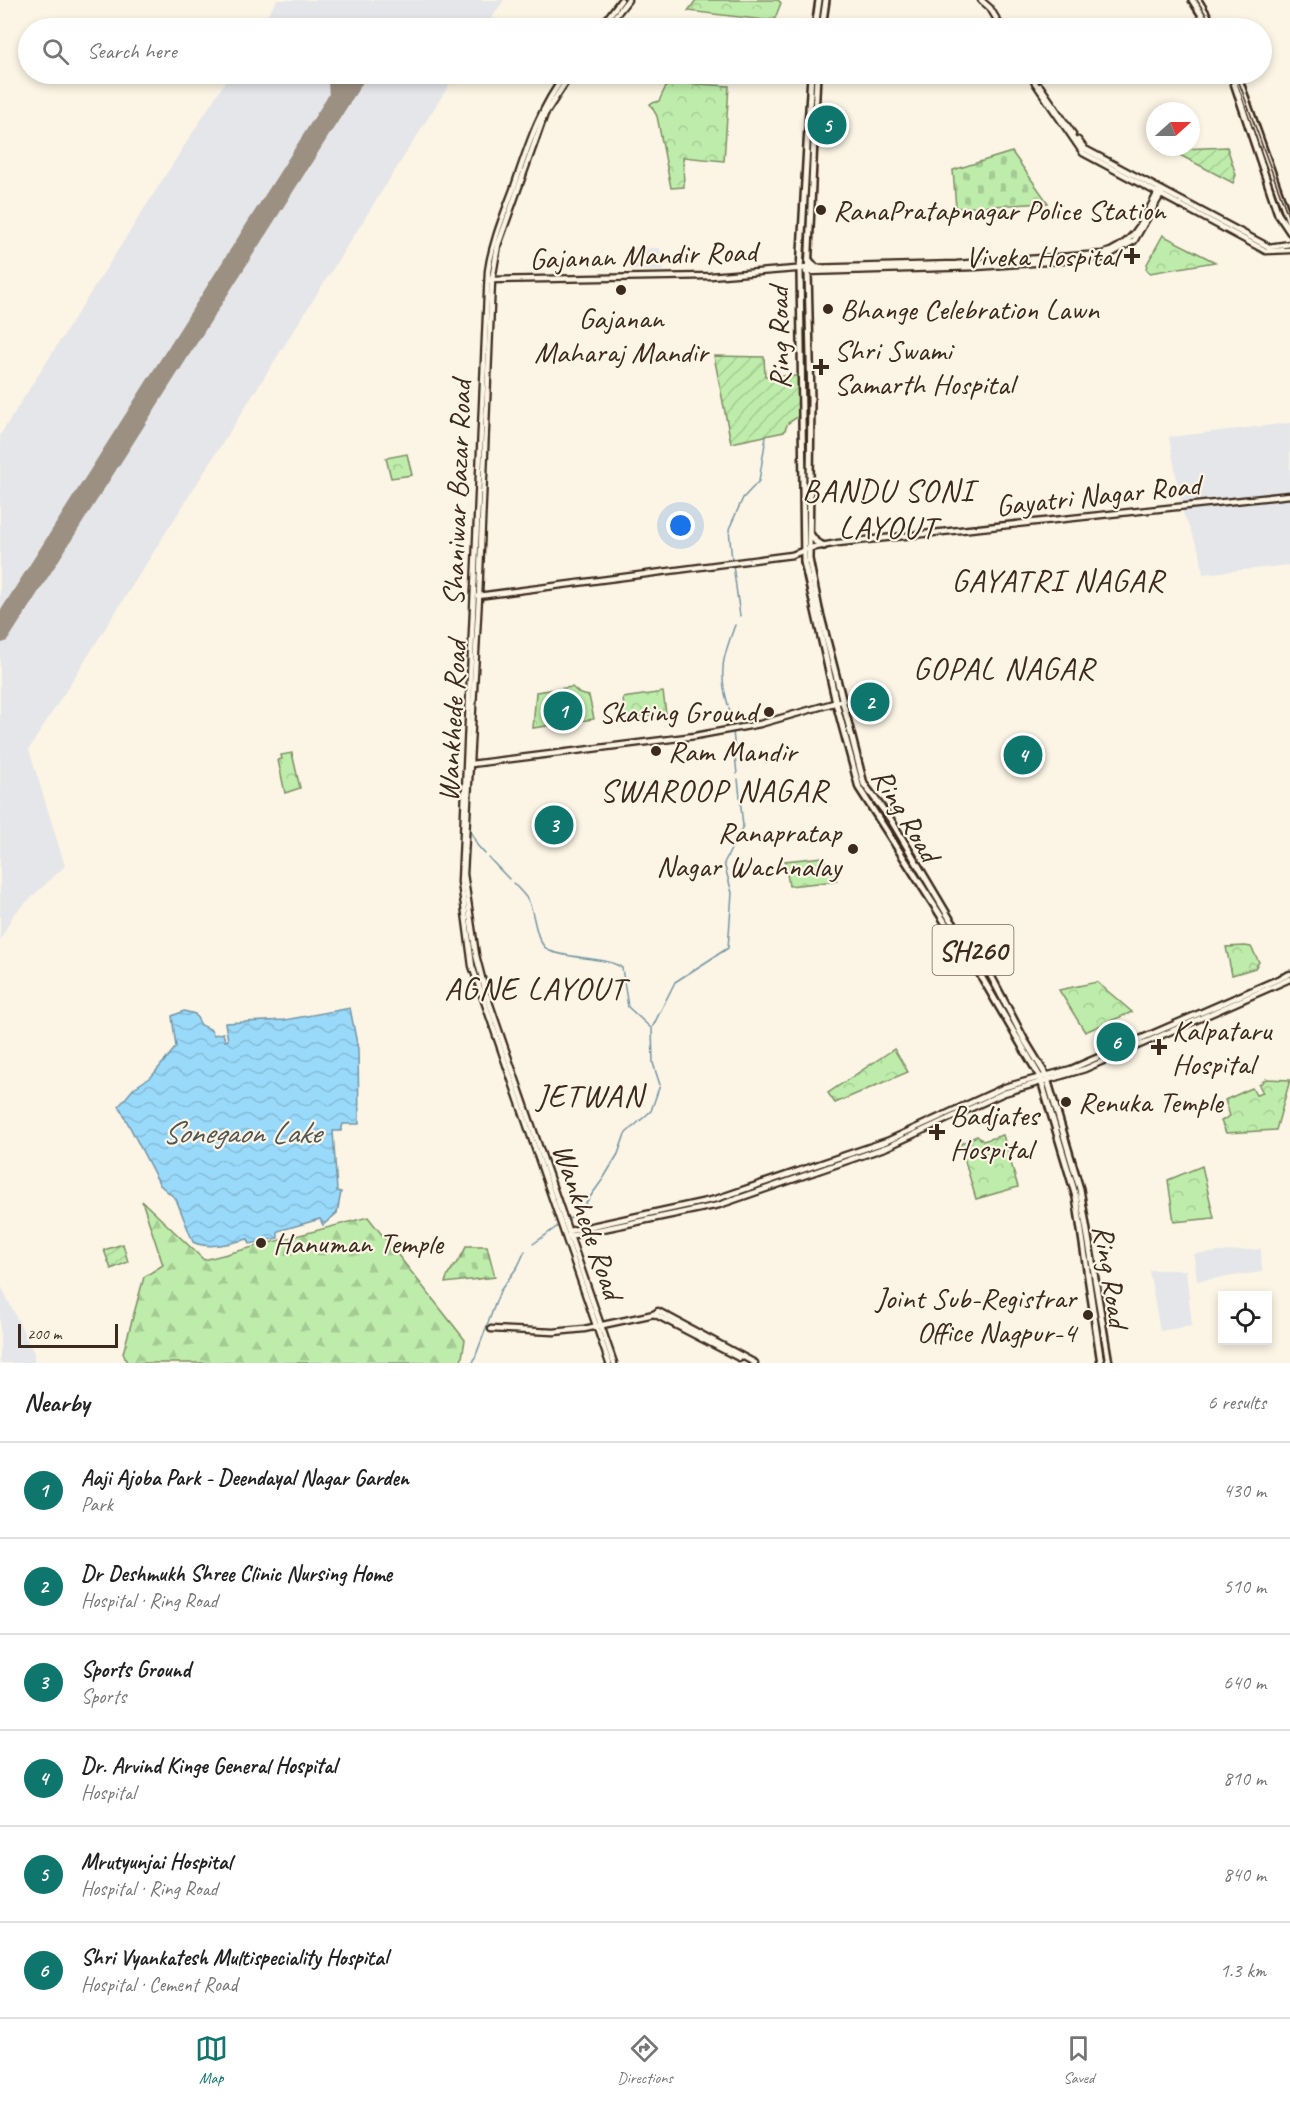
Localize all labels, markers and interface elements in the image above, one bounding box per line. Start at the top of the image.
search box [18,18,1272,84]
icon: search [39,35,72,68]
text: Search here [87,37,177,65]
pin: 5 [808,102,846,148]
north arrow [1146,102,1200,156]
place label: RanaPratapnagar Police Station [833,191,1167,229]
marker: RanaPratapnagar Police Station [814,203,828,217]
street label: Gajanan Mandir Road [529,232,761,278]
place label: Viveka Hospital [965,237,1123,275]
marker: Viveka Hospital [1123,247,1141,265]
street label: Ring Road [759,282,799,390]
marker: Gajanan Maharaj Mandir [614,283,628,297]
place label: Bhange Celebration Lawn [840,290,1101,328]
place label: Gajanan Maharaj Mandir [534,299,710,371]
marker: Bhange Celebration Lawn [821,302,835,316]
place label: Shri Swami Samarth Hospital [834,331,1019,403]
marker: Shri Swami Samarth Hospital [812,358,830,376]
street label: Shaniwar Bazar Road [434,375,480,607]
street label: Gayatri Nagar Road [994,465,1206,525]
district label: BANDU SONI LAYOUT [802,470,980,548]
your location [666,511,695,540]
district label: GAYATRI NAGAR [951,560,1167,601]
street label: Wankhede Road [429,635,475,803]
district label: GOPAL NAGAR [913,648,1097,689]
pin: 2 [850,680,890,724]
pin: 1 [544,688,582,734]
place label: Skating Ground [599,693,761,731]
marker: Skating Ground [762,705,776,719]
place label: Ram Mandir [668,732,800,770]
pin: 4 [1004,732,1042,777]
marker: Ram Mandir [649,744,663,758]
street label: Ring Road [863,761,951,872]
district label: SWAROOP NAGAR [600,770,831,811]
pin: 3 [534,802,574,848]
place label: Ranapratap Nagar Wachnalay [656,813,844,885]
marker: Ranapratap Nagar Wachnalay [846,842,860,856]
road number: SH260 [932,925,1014,975]
district label: AGNE LAYOUT [444,968,631,1009]
place label: Kalpataru Hospital [1172,1011,1273,1083]
pin: 6 [1096,1020,1136,1064]
marker: Kalpataru Hospital [1150,1038,1168,1056]
district label: JETWAN [534,1075,647,1116]
place label: Renuka Temple [1078,1083,1225,1121]
marker: Renuka Temple [1059,1095,1073,1109]
place label: Badjates Hospital [950,1096,1041,1168]
water label: Sonegaon Lake [162,1112,324,1153]
marker: Badjates Hospital [928,1123,946,1141]
street label: Wankhede Road [544,1138,634,1308]
street label: Ring Road [1084,1222,1138,1334]
place label: Hanuman Temple [273,1224,445,1262]
marker: Hanuman Temple [254,1236,268,1250]
place label: Joint Sub-Registrar Office Nagpur-4 [874,1279,1078,1351]
map controls [1218,1291,1272,1345]
button: locate [1218,1291,1272,1345]
marker: Joint Sub-Registrar Office Nagpur-4 [1081,1308,1095,1322]
scale bar [18,1321,118,1348]
text: 200 m [27,1324,61,1344]
text: Nearby [24,1386,89,1419]
text: 6 results [1207,1390,1266,1415]
text: Aaji Ajoba Park - Deendayal Nagar Garden [81,1464,409,1492]
text: 1 [39,1478,48,1503]
text: 430 m [1223,1478,1266,1503]
text: Park [81,1492,113,1517]
text: Dr Deshmukh Shree Clinic Nursing Home [81,1560,392,1588]
text: 2 [39,1574,48,1599]
text: 510 m [1223,1574,1266,1599]
text: Hospital · Ring Road [81,1588,218,1613]
text: Sports Ground [81,1656,190,1684]
text: 3 [39,1670,48,1695]
text: 640 m [1223,1670,1266,1695]
text: Sports [81,1684,126,1709]
text: Dr. Arvind Kinge General Hospital [81,1752,336,1780]
text: 4 [39,1766,48,1791]
text: 810 m [1223,1766,1266,1791]
text: Hospital [81,1780,136,1805]
text: Mrutyunjai Hospital [81,1848,232,1876]
text: 5 [39,1862,48,1887]
text: 840 m [1223,1862,1266,1887]
text: Hospital · Ring Road [81,1876,218,1901]
text: Shri Vyankatesh Multispeciality Hospital [81,1944,388,1972]
text: 6 [39,1958,48,1983]
text: 1.3 km [1220,1958,1266,1983]
text: Hospital · Cement Road [81,1972,237,1997]
tab: Map [195,2032,228,2088]
tab: Directions [617,2032,673,2088]
tab: Saved [1062,2032,1095,2088]

